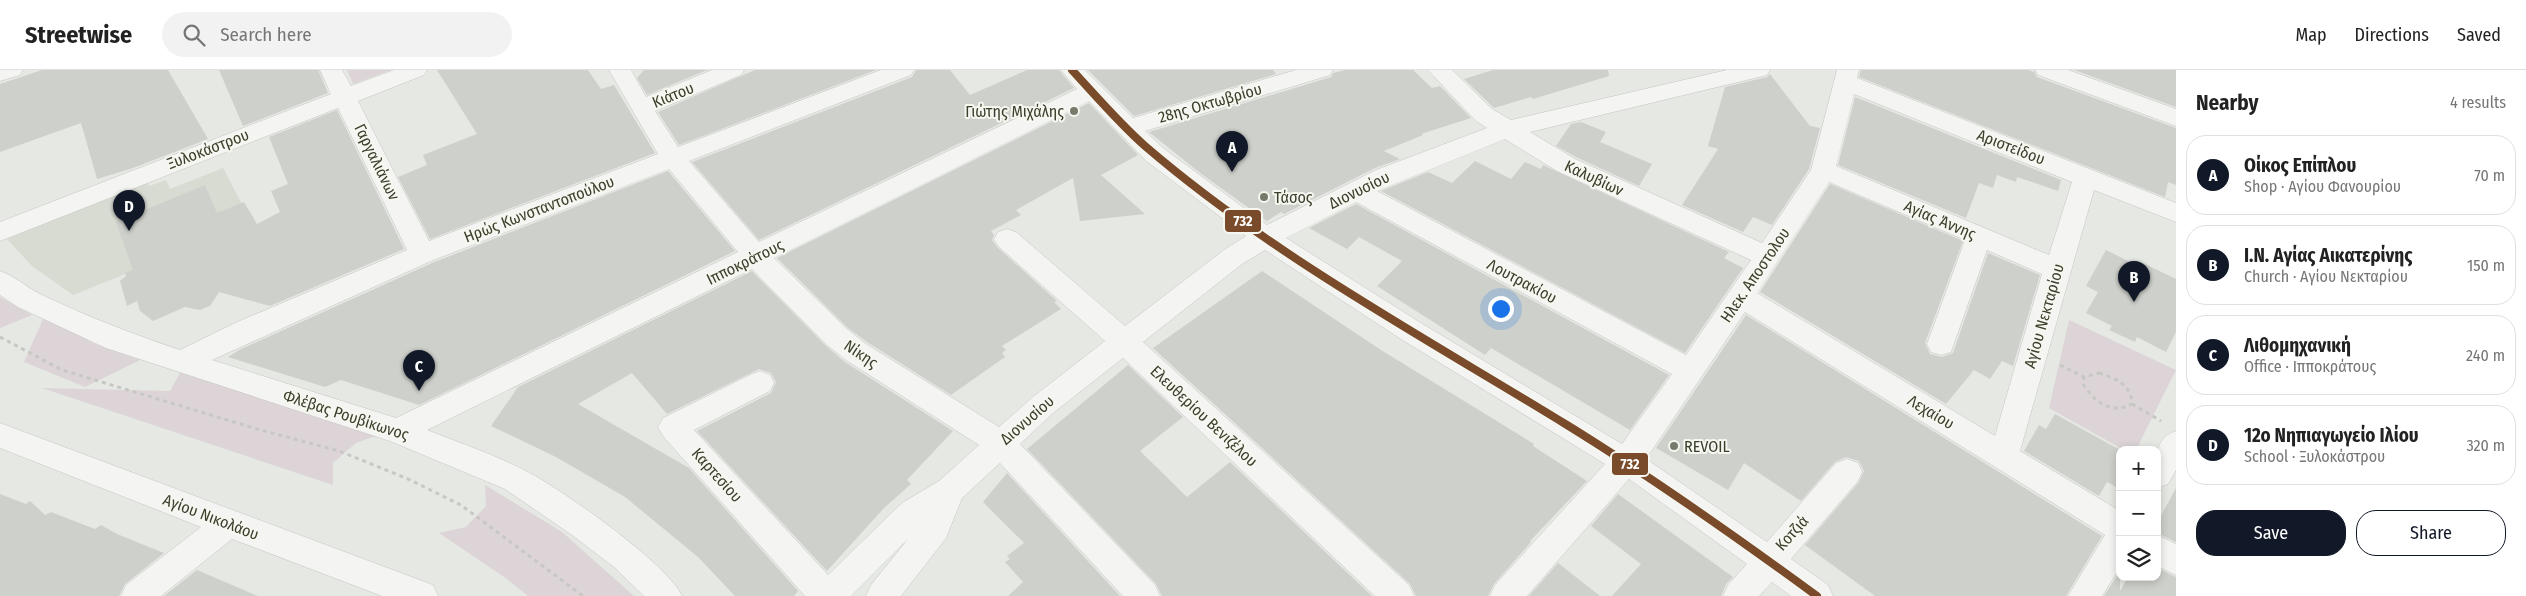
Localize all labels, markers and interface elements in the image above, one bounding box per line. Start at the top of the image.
search box [162,12,512,57]
text: Streetwise [25,21,132,49]
icon: search [180,21,208,49]
text: Search here [220,23,312,46]
text: Map [2295,24,2327,46]
text: Directions [2355,24,2429,46]
text: Saved [2457,24,2501,46]
street label: Κιάτου [649,78,697,112]
street label: 28ης Οκτωβρίου [1156,79,1264,127]
text: Nearby [2196,90,2258,116]
text: 4 results [2450,93,2506,112]
place label: Γιώτης Μιχάλης [965,102,1064,121]
marker: Γιώτης Μιχάλης [1068,105,1080,117]
street label: Γαργαλιάνων [350,121,404,203]
street label: Ξυλοκάστρου [164,125,252,173]
street label: Αριστείδου [1974,125,2048,169]
pin: A [1216,131,1248,172]
text: Οίκος Επίπλου [2244,154,2356,177]
street label: Καλυβίων [1562,156,1626,200]
text: A [2209,166,2217,185]
text: 70 m [2474,166,2505,185]
street label: Διονυσίου [1325,167,1393,213]
street label: Ηρώς Κωνσταντοπούλου [461,172,617,246]
text: Shop · Αγίου Φανουρίου [2244,177,2401,196]
place label: Τάσος [1274,188,1313,207]
pin: D [113,190,145,231]
marker: Τάσος [1258,191,1270,203]
street label: Αγίας Άννης [1901,196,1979,244]
line badge: 732 [1224,209,1262,233]
text: 732 [1234,213,1253,230]
street label: Ηλεκ. Αποστολου [1716,224,1794,326]
street label: Ιπποκράτους [703,235,787,289]
text: Ι.Ν. Αγίας Αικατερίνης [2244,244,2413,267]
street label: Λουτρακίου [1484,255,1560,307]
text: B [2209,256,2217,275]
text: 150 m [2467,256,2505,275]
pin: B [2118,261,2150,302]
street label: Αγίου Νεκταρίου [2020,262,2068,370]
text: Church · Αγίου Νεκταρίου [2244,267,2408,286]
your location [1488,296,1514,322]
text: Λιθομηχανική [2244,334,2351,357]
street label: Νίκης [841,336,882,372]
text: C [2209,346,2217,365]
text: 240 m [2466,346,2505,365]
pin: C [403,350,435,391]
text: Office · Ιπποκράτους [2244,357,2376,376]
street label: Ελευθερίου Βενιζέλου [1147,362,1261,470]
street label: Φλέβας Ρουβίκωνος [281,386,411,444]
street label: Διονυσίου [996,391,1058,449]
street label: Λεχαίου [1904,391,1958,433]
text: 12ο Νηπιαγωγείο Ιλίου [2244,424,2419,447]
text: D [2208,436,2218,455]
text: 320 m [2466,436,2505,455]
place label: REVOIL [1684,437,1730,456]
marker: REVOIL [1668,440,1680,452]
street label: Καρτεσίου [688,444,746,506]
map controls [2116,446,2161,581]
button: + [2116,446,2161,491]
text: School · Ξυλοκάστρου [2244,447,2385,466]
line badge: 732 [1611,452,1649,476]
text: 732 [1621,456,1640,473]
street label: Αγίου Νικολάου [160,490,262,544]
button: − [2116,491,2161,536]
button: Save [2196,510,2346,556]
button: Share [2356,510,2506,556]
street label: Κοτζιά [1771,512,1813,554]
button: layers [2116,536,2161,581]

